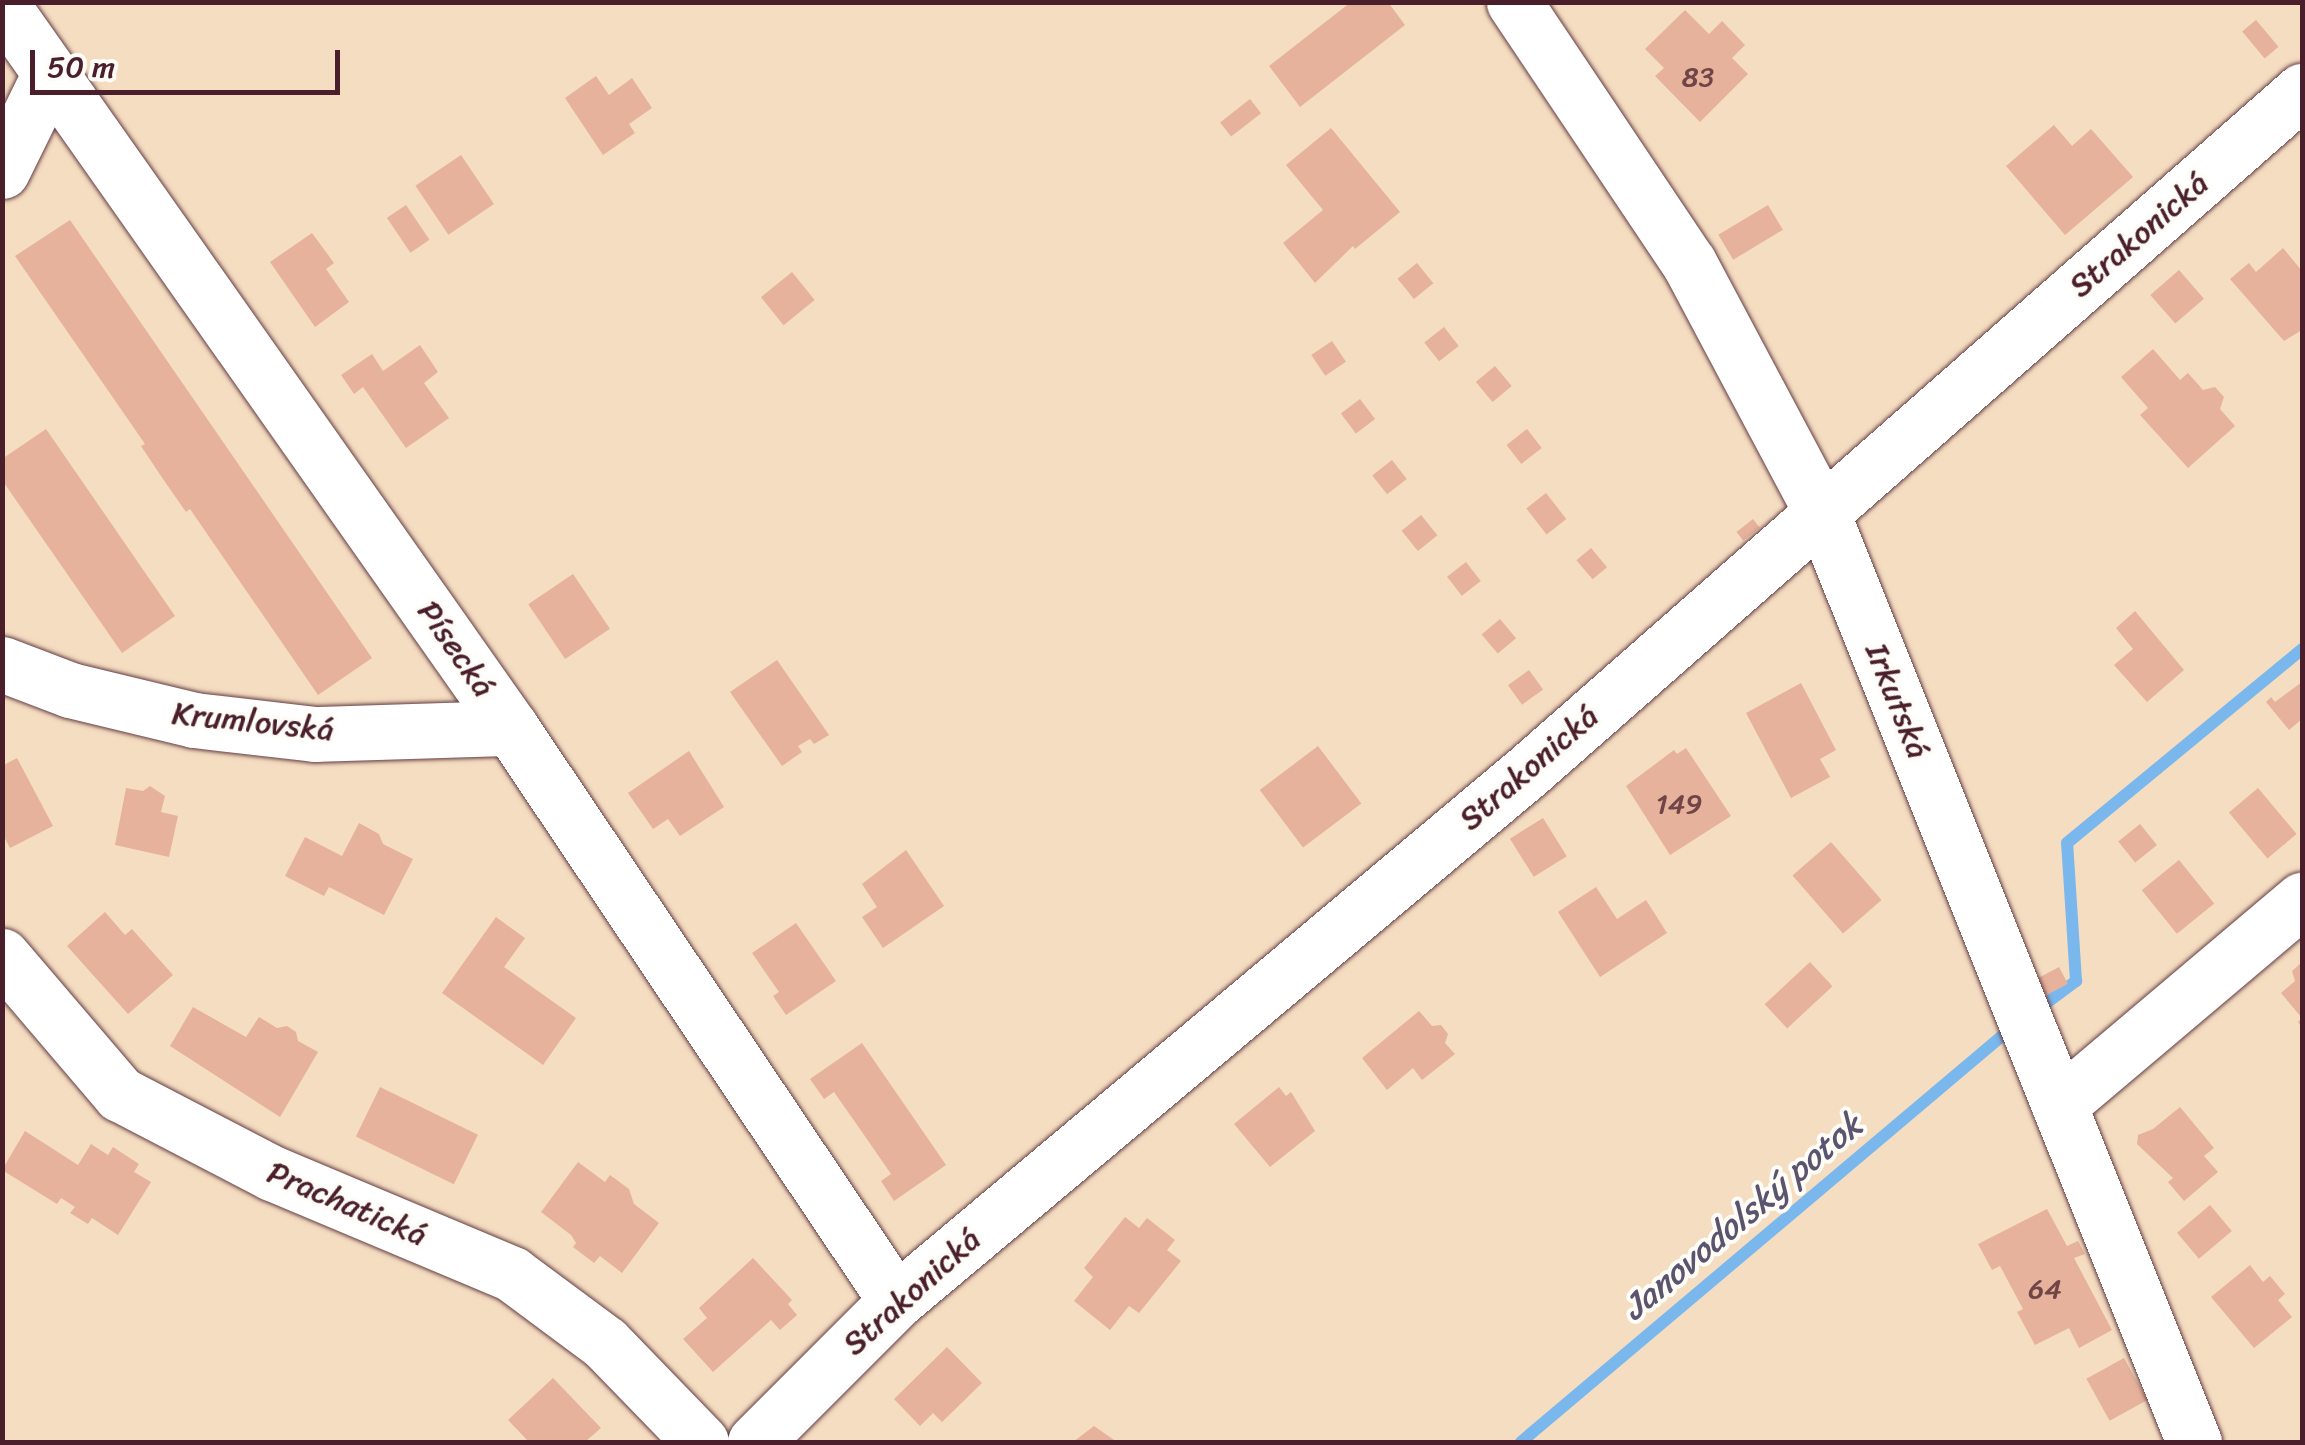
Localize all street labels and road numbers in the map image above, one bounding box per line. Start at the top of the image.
street label: Strakonická [2062,164,2216,306]
street label: Písecká [409,594,503,704]
street label: Irkutská [1857,638,1937,764]
street label: Krumlovská [170,694,336,750]
street label: Strakonická [1452,697,1606,839]
street label: Prachatická [262,1153,432,1255]
street label: Strakonická [835,1220,989,1364]

